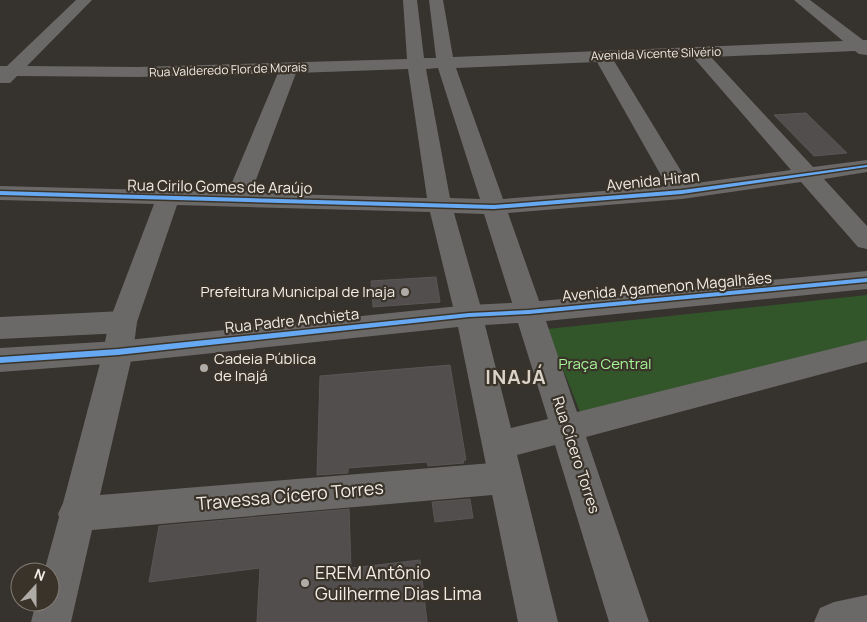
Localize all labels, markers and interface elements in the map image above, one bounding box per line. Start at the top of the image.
street label: Avenida Vicente Silvério [590,43,721,64]
street label: Rua Valderedo Flor de Morais [149,58,307,81]
street label: Avenida Hiran [605,165,701,196]
street label: Rua Cirilo Gomes de Araújo [127,174,313,199]
street label: Avenida Agamenon Magalhães [561,267,773,306]
place label: Prefeitura Municipal de Inaja [201,281,395,302]
marker: Prefeitura Municipal de Inaja [399,286,411,298]
street label: Rua Padre Anchieta [224,303,360,338]
place label: Cadeia Pública de Inajá [214,348,316,386]
park label: Praça Central [558,353,652,374]
marker: Cadeia Pública de Inajá [198,362,210,374]
district label: INAJÁ [485,363,547,390]
street label: Rua Cícero Torres [548,394,605,516]
street label: Travessa Cícero Torres [195,475,385,515]
place label: EREM Antônio Guilherme Dias Lima [315,560,482,605]
north arrow [10,562,60,612]
text: N [32,564,48,585]
marker: EREM Antônio Guilherme Dias Lima [299,577,311,589]

